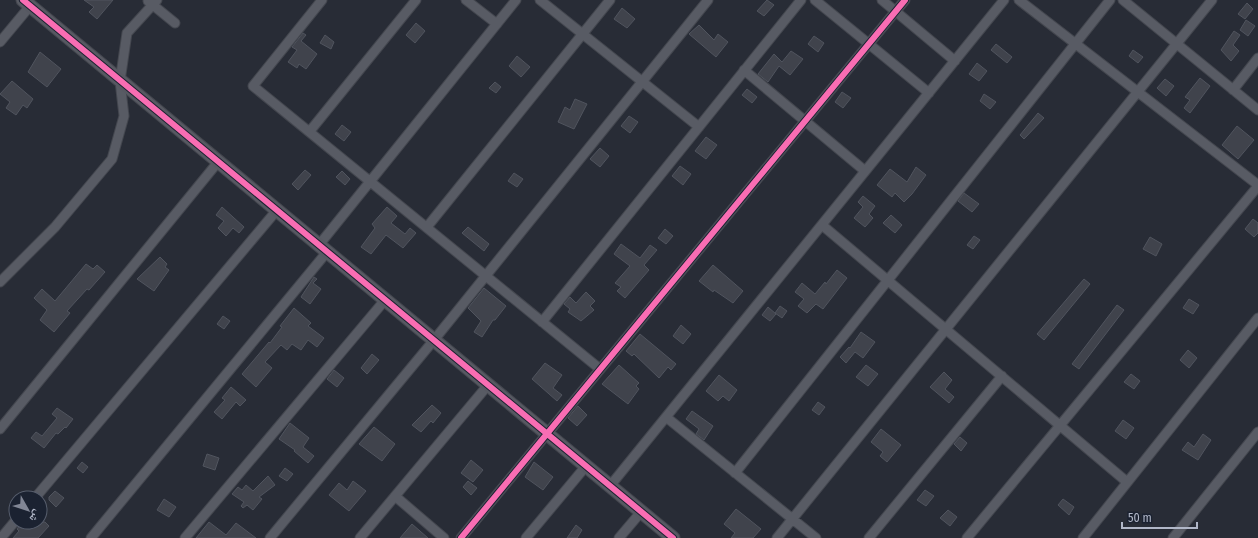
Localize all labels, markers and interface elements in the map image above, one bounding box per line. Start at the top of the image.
north arrow [8,490,48,530]
scale bar [1122,504,1197,530]
text: ش [26,507,44,525]
text: 50 m [1128,511,1152,525]

